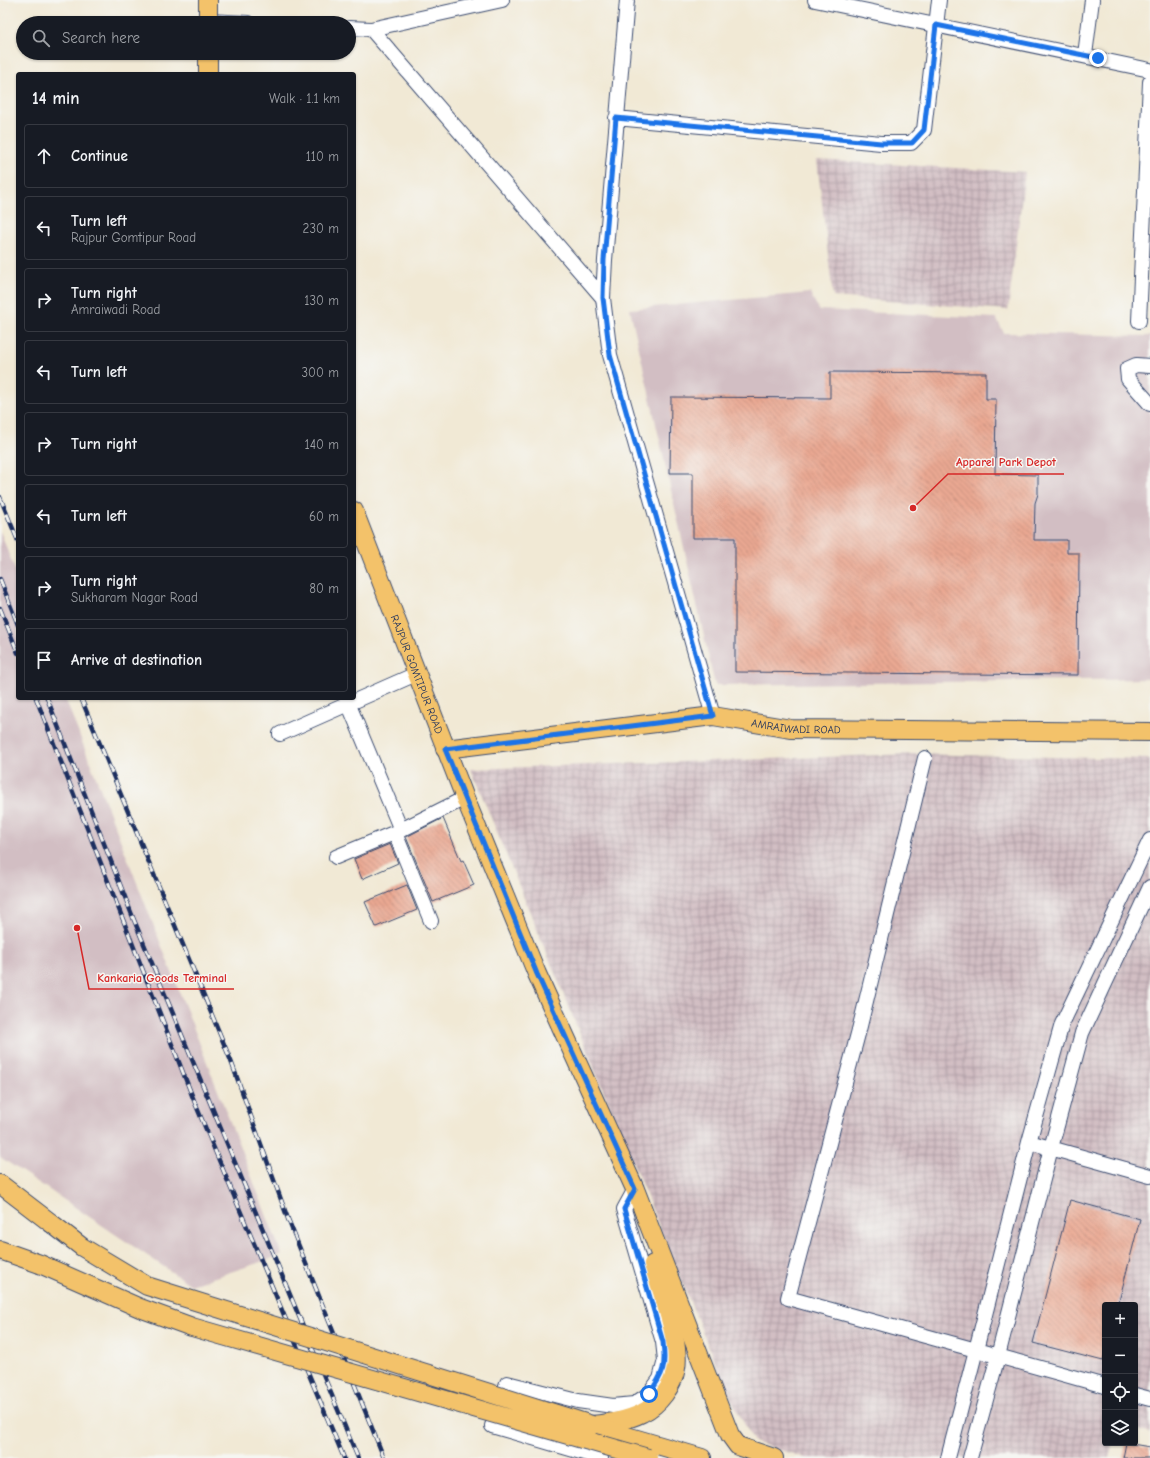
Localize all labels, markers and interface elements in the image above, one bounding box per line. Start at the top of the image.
search box [16,16,356,60]
icon: search [30,27,52,49]
text: Search here [62,29,140,47]
route end [1089,49,1107,67]
text: 14 min [32,89,79,108]
text: Walk · 1.1 km [269,91,340,106]
icon: ahead [33,145,55,167]
text: Continue [71,147,128,165]
text: 110 m [306,149,339,164]
text: Turn left [71,212,127,230]
icon: left [33,217,55,239]
text: 230 m [303,221,339,236]
text: Rajpur Gomtipur Road [71,230,196,245]
text: Turn right [71,284,137,302]
icon: right [33,289,55,311]
text: 130 m [304,293,339,308]
text: Amraiwadi Road [71,302,160,317]
icon: left [33,361,55,383]
text: Turn left [71,363,127,381]
text: 300 m [301,365,339,380]
icon: right [33,433,55,455]
text: Turn right [71,435,137,453]
text: 140 m [305,437,339,452]
callout: Apparel Park Depot [948,450,1064,474]
text: Apparel Park Depot [956,455,1057,469]
icon: left [33,505,55,527]
text: Turn left [71,507,127,525]
text: 60 m [309,509,339,524]
text: Turn right [71,572,137,590]
icon: right [33,577,55,599]
text: 80 m [309,581,339,596]
text: Sukharam Nagar Road [71,590,198,605]
street label: RAJPUR GOMTIPUR ROAD [388,613,446,736]
icon: arrive [33,649,55,671]
text: Arrive at destination [71,651,202,669]
street label: AMRAIWADI ROAD [750,717,841,736]
callout: Kankaria Goods Terminal [89,965,234,989]
text: Kankaria Goods Terminal [97,971,227,985]
map controls [1102,1302,1138,1446]
button: + [1102,1302,1138,1338]
button: − [1102,1338,1138,1374]
button: locate [1102,1374,1138,1410]
route start [640,1385,658,1403]
button: layers [1102,1410,1138,1446]

